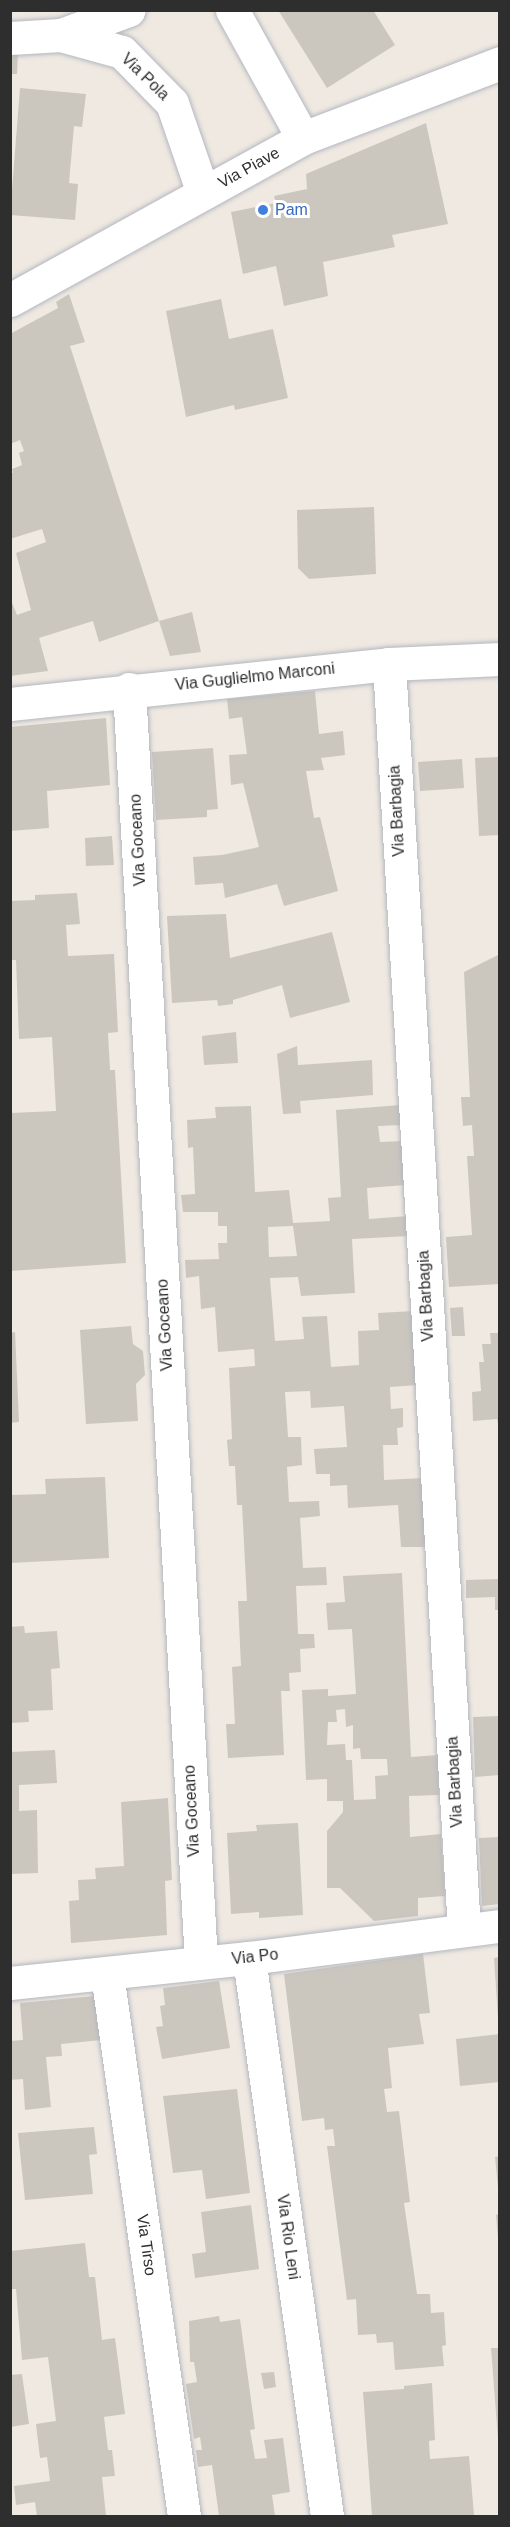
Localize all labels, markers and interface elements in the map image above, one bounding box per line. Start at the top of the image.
street label: Via Pola [117,49,173,105]
street label: Via Piave [215,143,283,193]
place label: Pam [275,200,308,220]
marker: Pam [256,203,270,217]
street label: Via Guglielmo Marconi [174,659,336,695]
street label: Via Barbagia [385,765,409,857]
street label: Via Goceano [126,793,150,887]
street label: Via Barbagia [414,1250,438,1342]
street label: Via Goceano [153,1278,177,1372]
street label: Via Barbagia [443,1736,467,1828]
street label: Via Goceano [180,1764,204,1858]
street label: Via Po [231,1945,279,1969]
street label: Via Rio Leni [273,2193,303,2281]
street label: Via Tirso [132,2213,160,2277]

